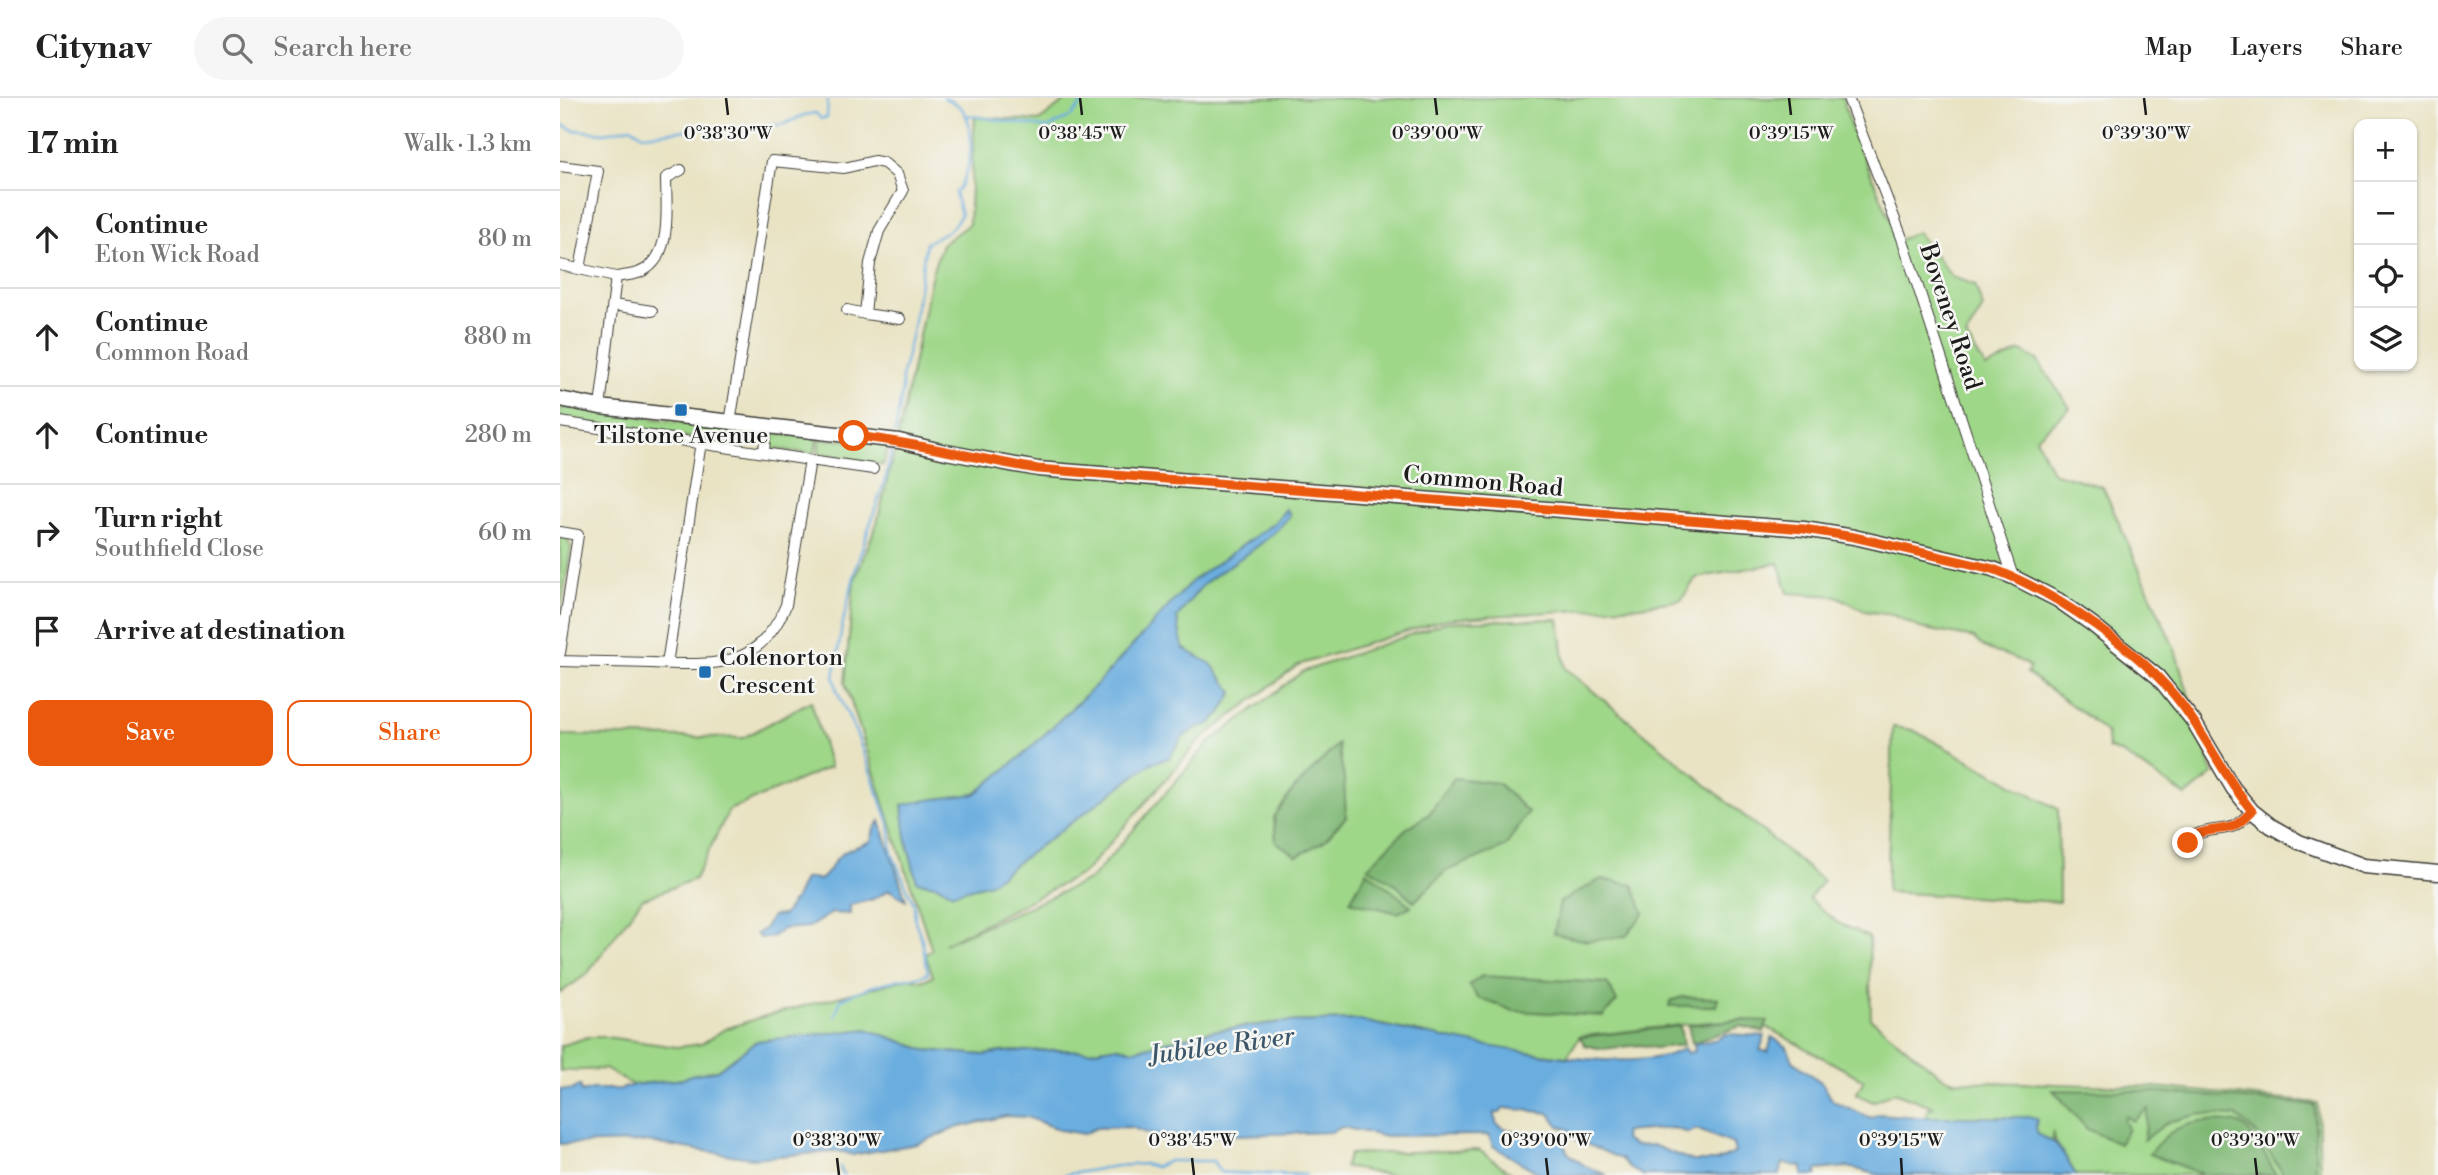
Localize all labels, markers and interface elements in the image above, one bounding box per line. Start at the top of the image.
search box [194,17,684,80]
text: Citynav [35,28,152,69]
icon: search [218,29,256,67]
text: Search here [274,32,412,64]
text: Map [2145,33,2192,63]
text: Layers [2230,33,2302,63]
text: Share [2340,33,2403,63]
map controls [2354,119,2417,371]
button: + [2354,119,2417,182]
text: 0°38'30"W [684,122,773,145]
text: 0°38'45"W [1038,122,1126,145]
text: 0°39'00"W [1392,122,1483,145]
text: 0°39'15"W [1749,122,1834,145]
text: 0°39'30"W [2102,122,2191,145]
text: 17 min [28,125,119,163]
text: Walk · 1.3 km [404,130,532,158]
button: − [2354,182,2417,245]
text: Continue [95,209,208,241]
icon: ahead [28,220,66,258]
text: 80 m [478,225,532,253]
street label: Boveney Road [1912,239,1988,394]
text: Eton Wick Road [95,241,259,269]
button: locate [2354,245,2417,308]
text: Continue [95,307,208,339]
button: layers [2354,308,2417,371]
icon: ahead [28,318,66,356]
text: 880 m [464,323,532,351]
text: Common Road [95,339,249,367]
marker: Tilstone Avenue [673,402,689,418]
icon: ahead [28,416,66,454]
text: Continue [95,419,208,451]
route start [838,420,869,451]
text: 280 m [465,421,532,449]
place label: Tilstone Avenue [594,421,768,451]
street label: Common Road [1402,460,1565,504]
text: Turn right [95,503,223,535]
icon: right [28,514,66,552]
text: 60 m [478,519,532,547]
text: Southfield Close [95,535,264,563]
icon: arrive [28,612,66,650]
text: Arrive at destination [95,615,345,647]
place label: Colenorton Crescent [719,643,843,701]
marker: Colenorton Crescent [697,664,713,680]
button: Save [28,700,273,766]
button: Share [287,700,532,766]
route end [2172,827,2203,858]
water label: Jubilee River [1144,1020,1298,1072]
text: 0°38'30"W [793,1129,882,1152]
text: 0°38'45"W [1148,1129,1236,1152]
text: 0°39'00"W [1501,1129,1592,1152]
text: 0°39'15"W [1859,1129,1944,1152]
text: 0°39'30"W [2211,1129,2300,1152]

